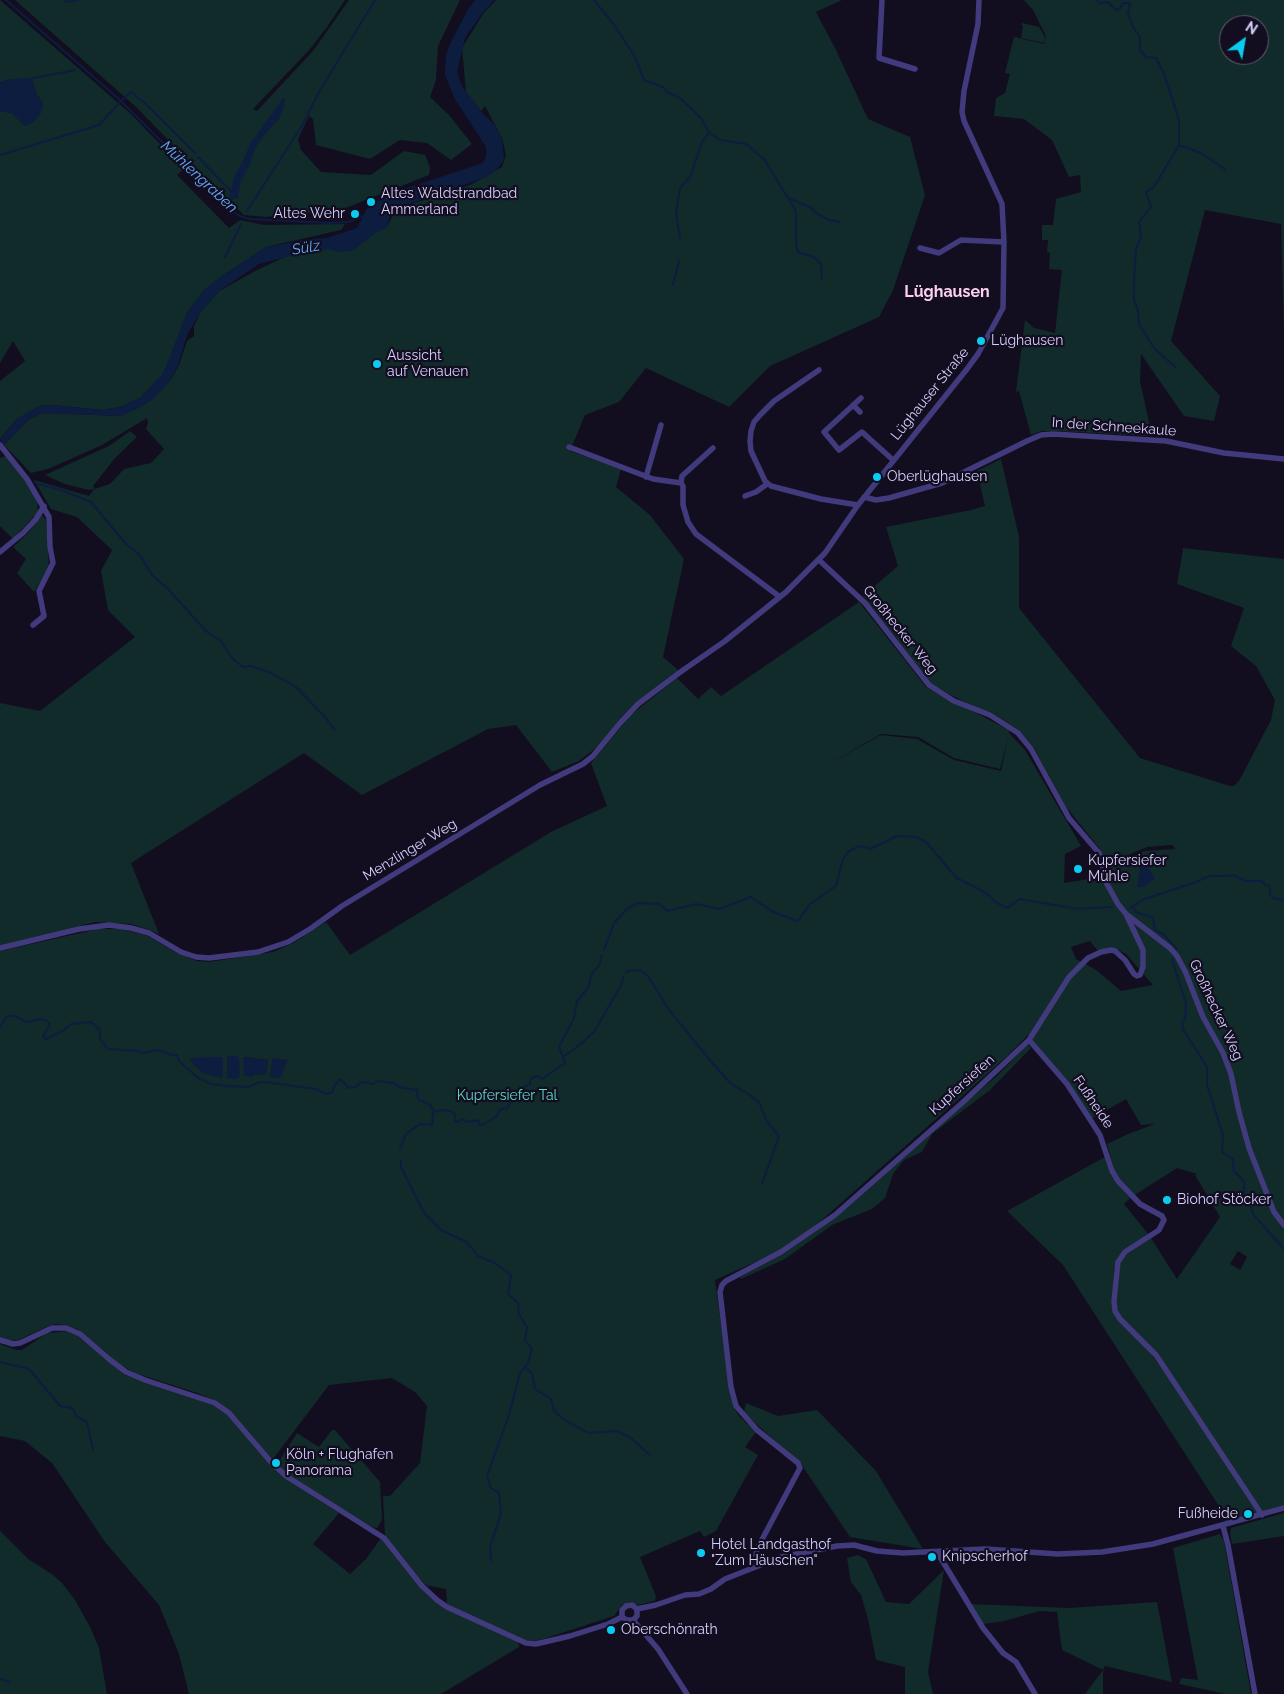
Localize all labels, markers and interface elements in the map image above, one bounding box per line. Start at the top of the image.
north arrow [1219,15,1269,65]
text: N [1243,19,1260,38]
water label: Mühlengraben [157,137,241,217]
place label: Altes Waldstrandbad Ammerland [381,186,517,218]
marker: Altes Waldstrandbad Ammerland [365,196,377,208]
place label: Altes Wehr [274,206,345,222]
marker: Altes Wehr [349,208,361,220]
water label: Sülz [291,237,321,259]
district label: Lüghausen [904,282,990,302]
place label: Lüghausen [991,333,1063,349]
marker: Lüghausen [975,335,987,347]
street label: Lüghauser Straße [888,344,972,444]
place label: Aussicht auf Venauen [387,348,468,381]
marker: Aussicht auf Venauen [371,358,383,370]
street label: In der Schneekaule [1051,414,1177,440]
place label: Oberlüghausen [887,469,987,485]
marker: Oberlüghausen [871,471,883,483]
street label: Großhecker Weg [859,582,941,678]
street label: Menzlinger Weg [360,815,460,885]
place label: Kupfersiefer Mühle [1088,853,1167,886]
marker: Kupfersiefer Mühle [1072,863,1084,875]
street label: Großhecker Weg [1185,957,1247,1063]
street label: Kupfersiefen [926,1051,998,1119]
street label: Fußheide [1069,1072,1117,1132]
park label: Kupfersiefer Tal [457,1088,557,1104]
place label: Biohof Stöcker [1177,1192,1271,1208]
marker: Biohof Stöcker [1161,1194,1173,1206]
place label: Köln + Flughafen Panorama [286,1447,393,1480]
marker: Köln + Flughafen Panorama [270,1457,282,1469]
place label: Fußheide [1178,1506,1238,1522]
marker: Fußheide [1242,1508,1254,1520]
place label: Hotel Landgasthof "Zum Häuschen" [711,1537,831,1570]
marker: Hotel Landgasthof "Zum Häuschen" [695,1547,707,1559]
place label: Knipscherhof [942,1549,1028,1565]
marker: Knipscherhof [926,1551,938,1563]
place label: Oberschönrath [621,1622,718,1638]
marker: Oberschönrath [605,1624,617,1636]

